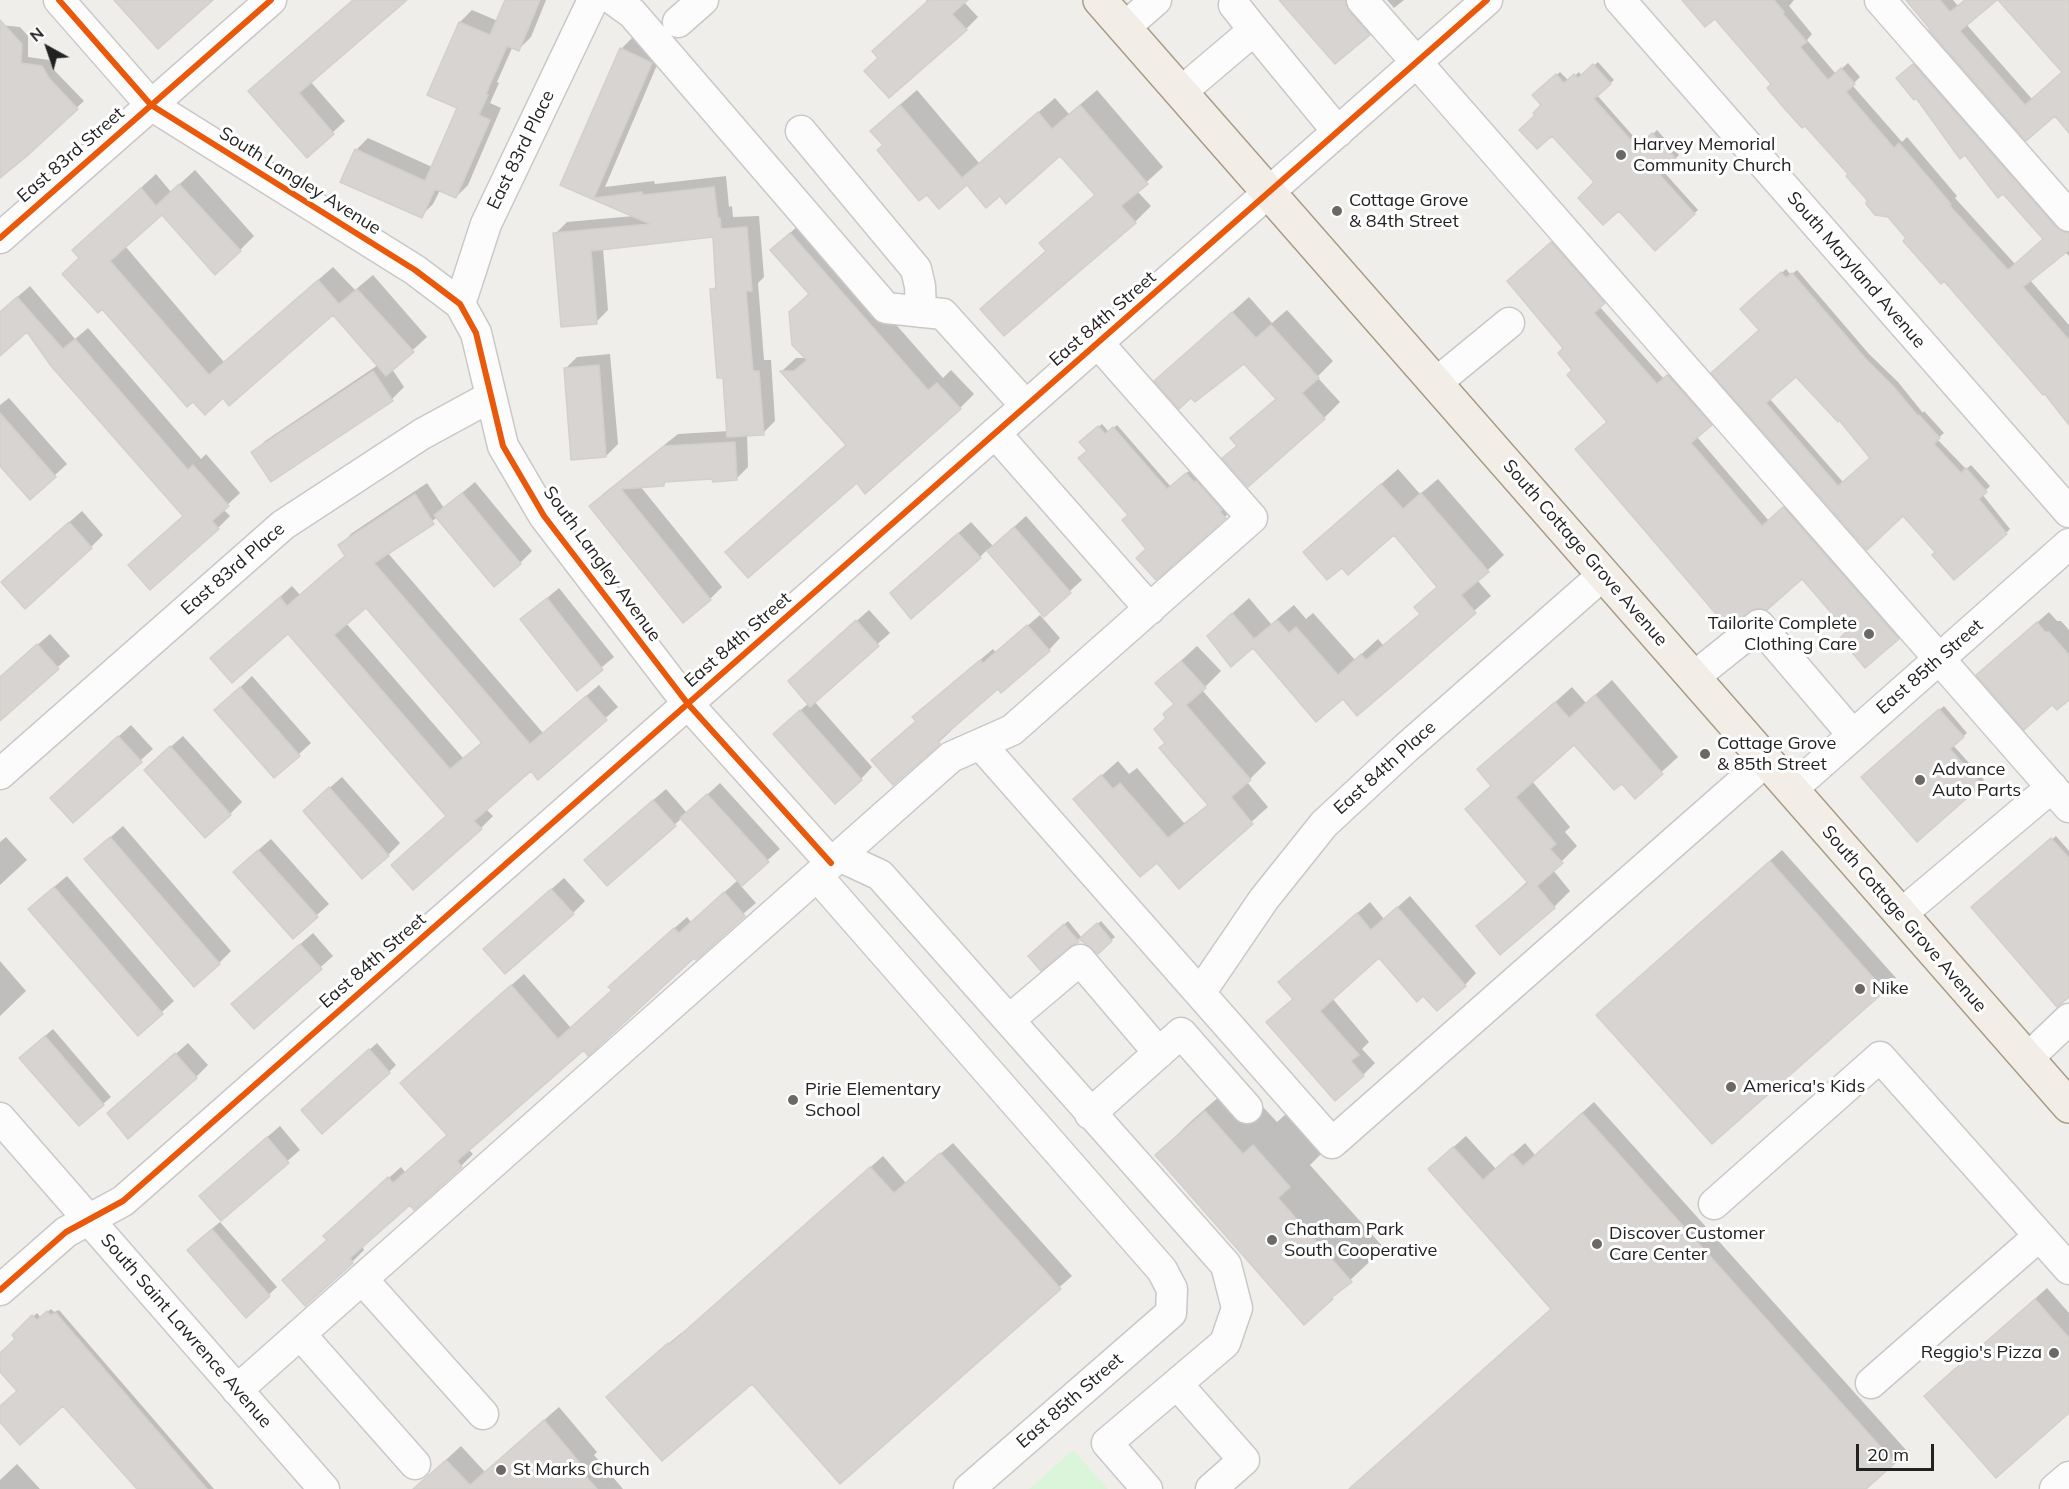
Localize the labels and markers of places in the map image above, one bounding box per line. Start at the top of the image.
place label: Harvey Memorial Community Church [1633,134,1792,176]
marker: Harvey Memorial Community Church [1614,148,1628,162]
place label: Cottage Grove & 84th Street [1349,190,1468,232]
marker: Cottage Grove & 84th Street [1330,204,1344,218]
place label: Tailorite Complete Clothing Care [1708,613,1857,656]
marker: Tailorite Complete Clothing Care [1862,627,1876,641]
place label: Cottage Grove & 85th Street [1717,733,1836,776]
marker: Cottage Grove & 85th Street [1698,747,1712,761]
place label: Advance Auto Parts [1932,759,2021,802]
marker: Advance Auto Parts [1913,773,1927,787]
place label: Nike [1872,978,1909,1000]
marker: Nike [1853,982,1867,996]
place label: America's Kids [1743,1076,1865,1098]
place label: Pirie Elementary School [805,1079,941,1122]
marker: America's Kids [1724,1080,1738,1094]
marker: Pirie Elementary School [786,1093,800,1107]
place label: Chatham Park South Cooperative [1284,1219,1437,1262]
place label: Discover Customer Care Center [1609,1223,1765,1266]
marker: Chatham Park South Cooperative [1265,1233,1279,1247]
marker: Discover Customer Care Center [1590,1237,1604,1251]
place label: Reggio's Pizza [1921,1342,2042,1364]
marker: Reggio's Pizza [2047,1346,2061,1360]
place label: St Marks Church [513,1459,650,1481]
marker: St Marks Church [494,1463,508,1477]

